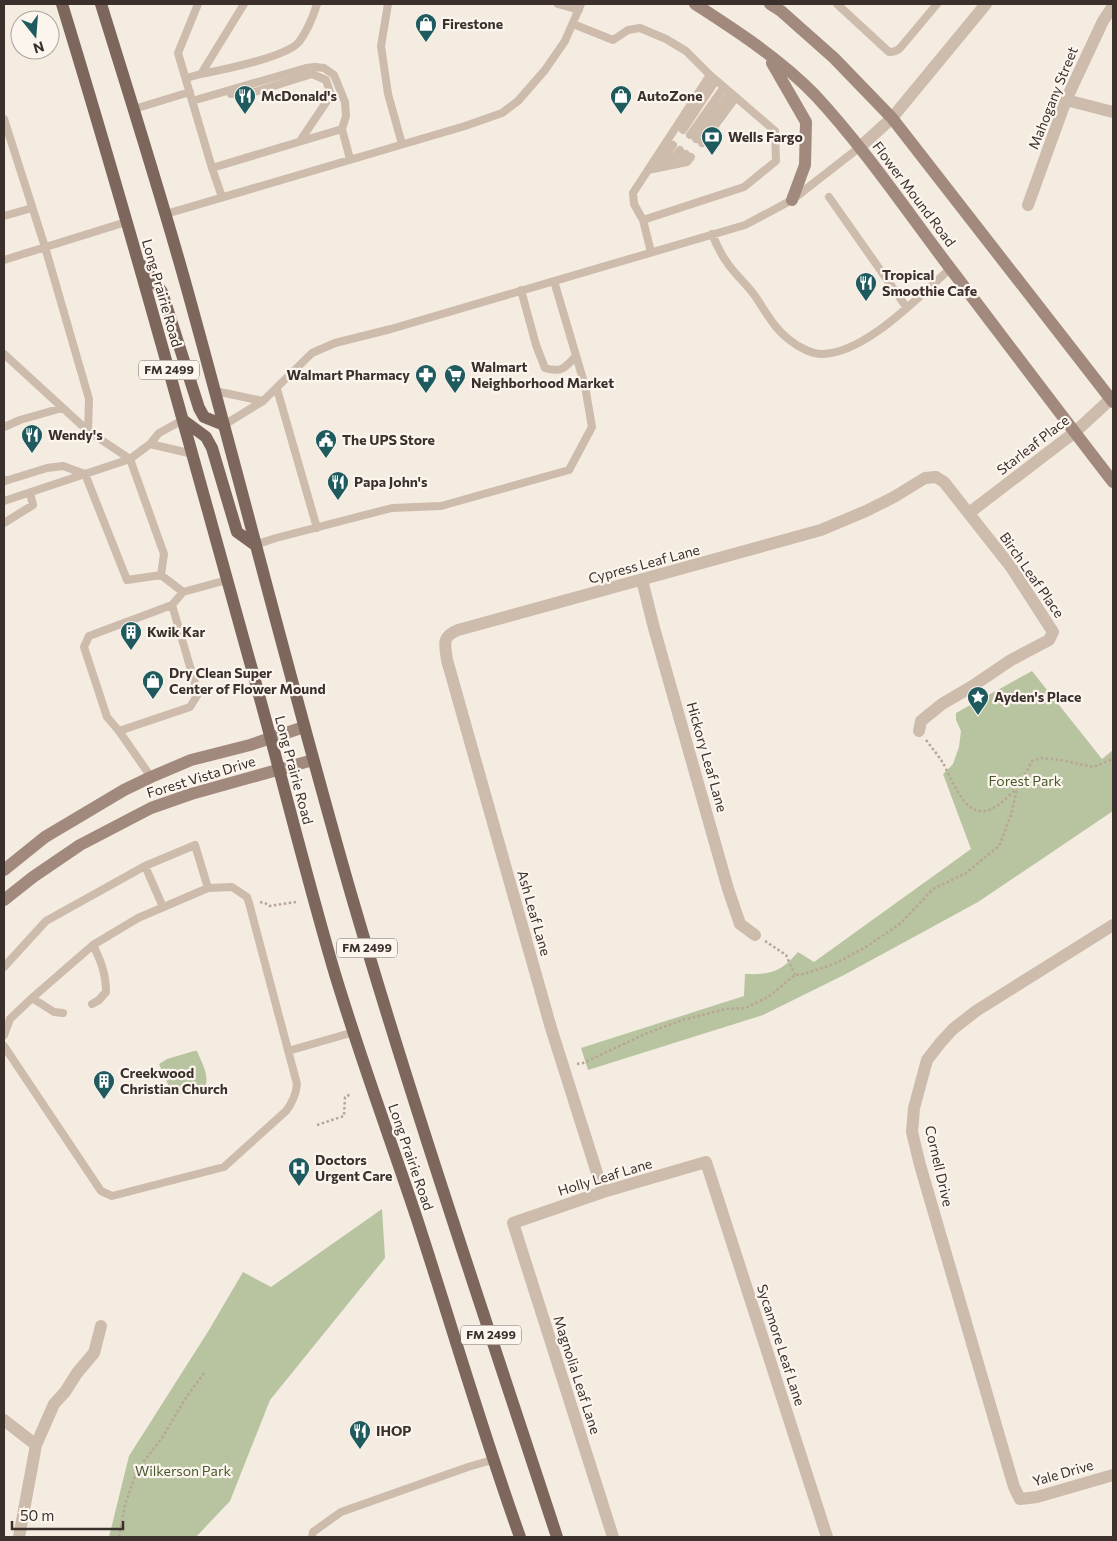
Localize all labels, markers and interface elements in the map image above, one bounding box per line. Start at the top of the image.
north arrow [10,10,60,60]
shop icon: Firestone [414,12,438,43]
place label: Firestone [442,15,503,32]
text: N [31,38,46,58]
street label: Mahogany Street [1024,44,1081,152]
restaurant icon: McDonald's [233,84,257,115]
shop icon: AutoZone [609,84,633,115]
place label: McDonald's [261,87,337,104]
place label: AutoZone [637,87,703,104]
bank icon: Wells Fargo [700,125,724,156]
place label: Wells Fargo [728,128,803,145]
street label: Flower Mound Road [869,138,960,250]
street label: Long Prairie Road [139,237,186,349]
place label: Tropical Smoothie Cafe [882,266,977,299]
restaurant icon: Tropical Smoothie Cafe [854,271,878,302]
place label: Walmart Neighborhood Market [471,358,614,391]
road number: FM 2499 [139,360,199,380]
pharmacy icon: Walmart Pharmacy [414,363,438,394]
supermarket icon: Walmart Neighborhood Market [443,363,467,394]
place label: Walmart Pharmacy [287,366,410,383]
street label: Starleaf Place [993,411,1072,478]
restaurant icon: Wendy's [20,423,44,454]
place label: Wendy's [48,426,103,443]
public building icon: The UPS Store [314,428,338,459]
place label: The UPS Store [342,431,435,448]
restaurant icon: Papa John's [326,470,350,501]
place label: Papa John's [354,473,428,490]
street label: Birch Leaf Place [997,529,1068,621]
street label: Cypress Leaf Lane [586,540,701,587]
building icon: Kwik Kar [119,620,143,651]
place label: Kwik Kar [147,623,205,640]
place label: Dry Clean Super Center of Flower Mound [169,664,326,697]
shop icon: Dry Clean Super Center of Flower Mound [141,669,165,700]
place icon: Ayden's Place [966,685,990,716]
place label: Ayden's Place [994,688,1081,705]
street label: Hickory Leaf Lane [684,700,731,814]
street label: Long Prairie Road [272,714,317,826]
street label: Forest Vista Drive [144,752,257,801]
park label: Forest Park [989,772,1062,789]
street label: Ash Leaf Lane [514,868,555,958]
road number: FM 2499 [337,938,397,958]
place label: Creekwood Christian Church [120,1064,228,1097]
building icon: Creekwood Christian Church [92,1069,116,1100]
street label: Long Prairie Road [385,1101,438,1212]
street label: Cornell Drive [922,1124,957,1208]
place label: Doctors Urgent Care [315,1151,393,1184]
street label: Holly Leaf Lane [556,1154,654,1199]
hospital icon: Doctors Urgent Care [287,1156,311,1187]
street label: Sycamore Leaf Lane [754,1282,809,1408]
street label: Magnolia Leaf Lane [550,1314,605,1436]
road number: FM 2499 [461,1326,521,1344]
restaurant icon: IHOP [348,1419,372,1450]
place label: IHOP [376,1422,411,1439]
street label: Yale Drive [1030,1456,1095,1489]
park label: Wilkerson Park [135,1462,231,1479]
scale bar [12,1498,124,1530]
text: 50 m [20,1506,54,1524]

